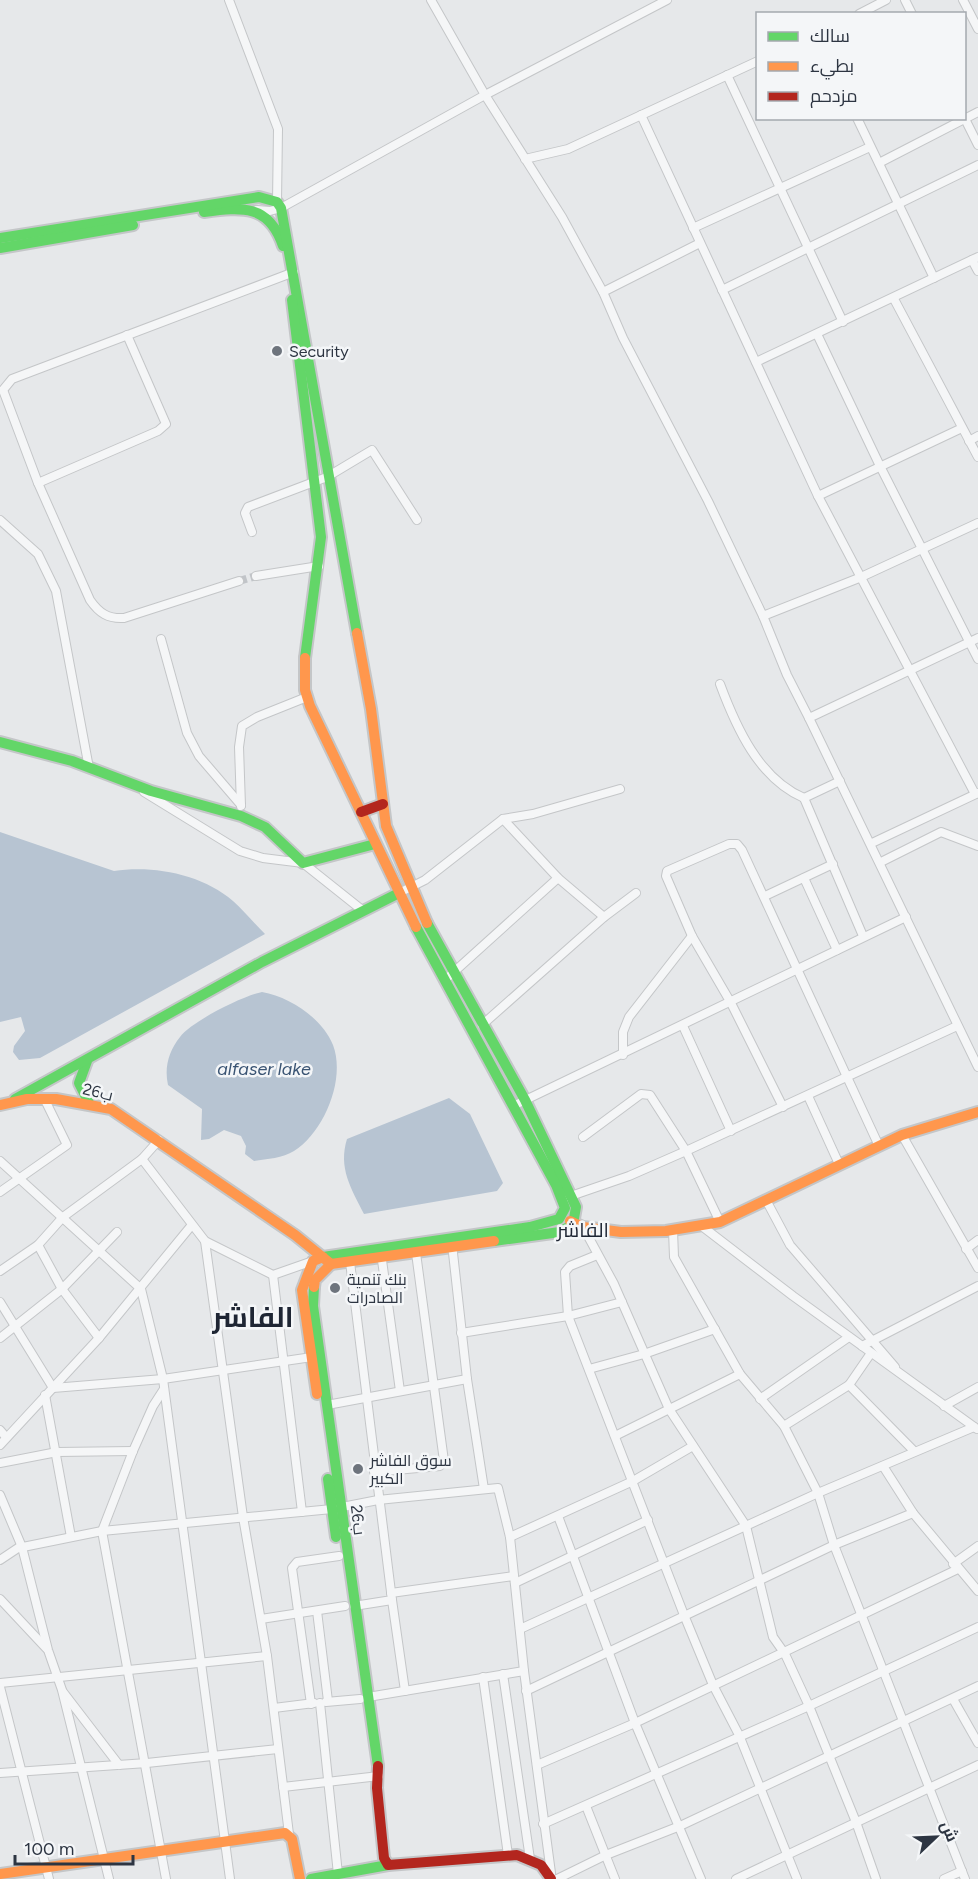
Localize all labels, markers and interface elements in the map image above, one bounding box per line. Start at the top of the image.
legend [756,12,966,120]
text: سالك [810,25,850,47]
text: بطيء [810,55,854,80]
text: مزدحم [810,85,858,108]
place label: Security [289,342,349,361]
marker: Security [270,344,284,358]
water label: alfaser lake [217,1058,311,1080]
street label: 26ب [81,1079,115,1105]
district label: الفاشر [556,1218,609,1242]
place label: بنك تنمية الصادرات [347,1270,407,1307]
marker: بنك تنمية الصادرات [328,1281,342,1295]
district label: الفاشر [212,1300,293,1334]
place label: سوق الفاشر الكبير [369,1451,452,1488]
marker: سوق الفاشر الكبير [351,1462,365,1476]
street label: 26ب [347,1504,369,1536]
north arrow [906,1807,966,1867]
text: ش [937,1818,962,1844]
scale bar [15,1828,134,1866]
text: 100 m [24,1838,74,1860]

